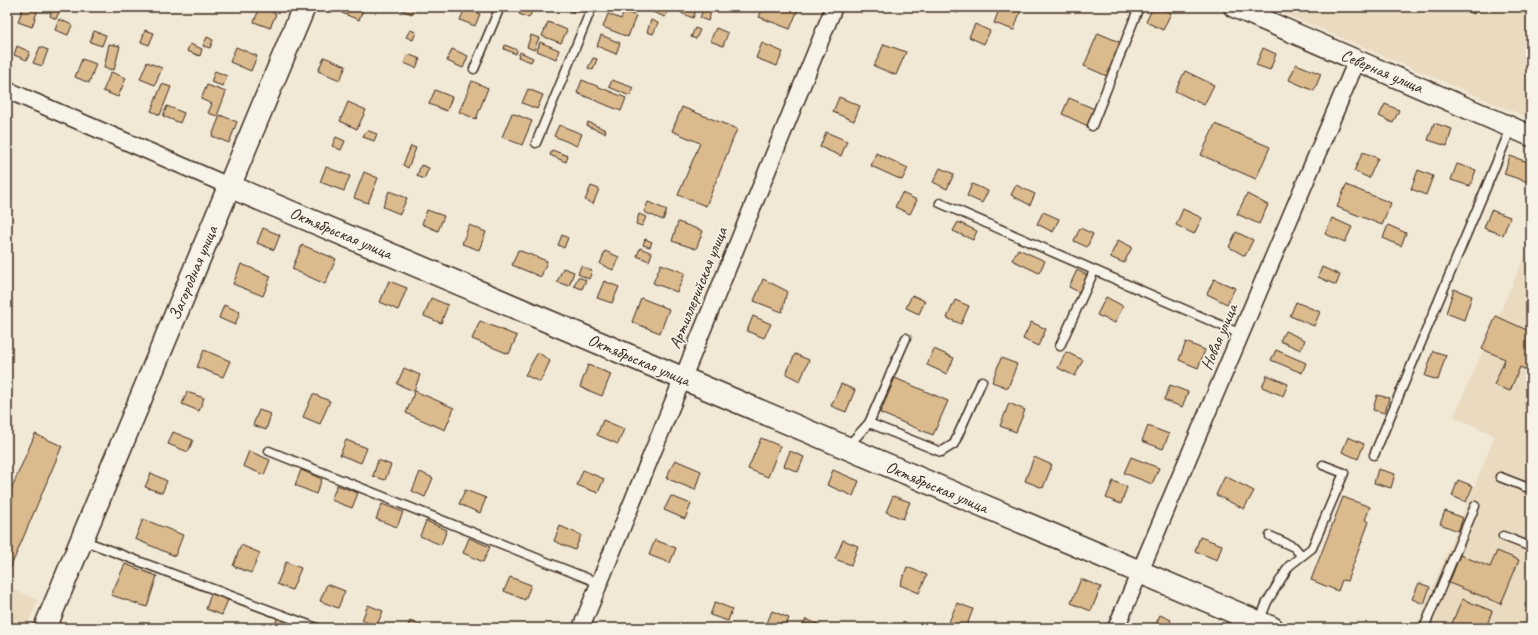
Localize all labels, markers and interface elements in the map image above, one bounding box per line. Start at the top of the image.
street label: Северная улица [1338,44,1428,98]
street label: Октябрьская улица [287,202,397,265]
street label: Загородная улица [164,222,223,323]
street label: Артиллерийская улица [664,223,732,352]
street label: Новая улица [1196,299,1243,373]
street label: Октябрьская улица [585,329,695,392]
street label: Октябрьская улица [883,456,993,519]

